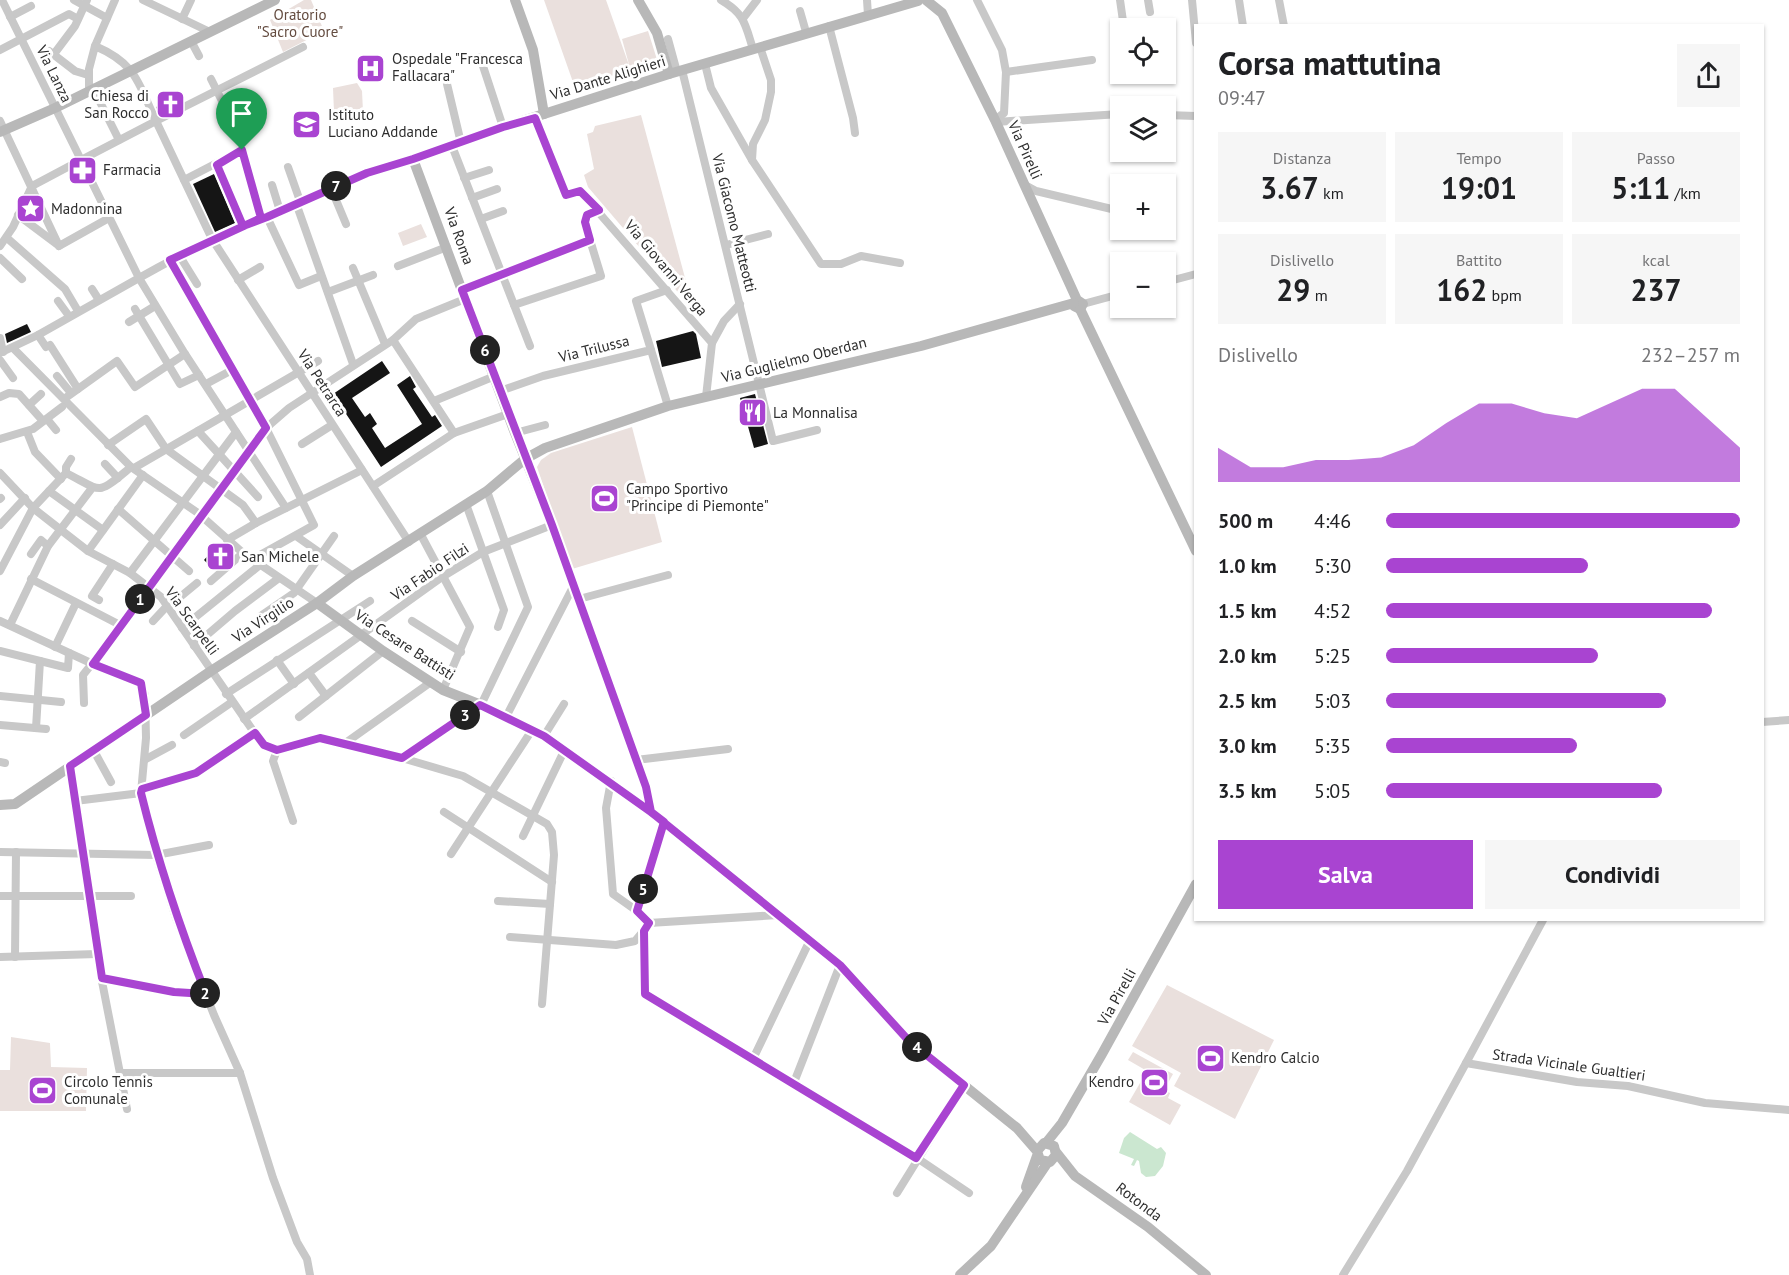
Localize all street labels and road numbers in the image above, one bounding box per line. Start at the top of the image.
street label: Via Lanza [32,41,76,105]
street label: Via Dante Alighieri [547,51,668,104]
street label: Via Pirelli [1004,117,1047,182]
street label: Via Giacomo Matteotti [708,151,761,294]
street label: Via Roma [440,204,479,267]
street label: Via Giovanni Verga [620,215,712,320]
street label: Via Trilussa [556,331,631,367]
street label: Via Guglielmo Oberdan [718,332,868,387]
street label: Via Petrarca [293,345,351,420]
street label: Via Fabio Filzi [386,538,472,605]
street label: Via Scarpelli [161,582,224,659]
street label: Via Virgilio [227,593,297,647]
street label: Via Cesare Battisti [351,604,459,684]
street label: Via Pirelli [1093,965,1140,1029]
street label: Strada Vicinale Gualtieri [1491,1044,1647,1085]
street label: Rotonda [1112,1178,1166,1225]

